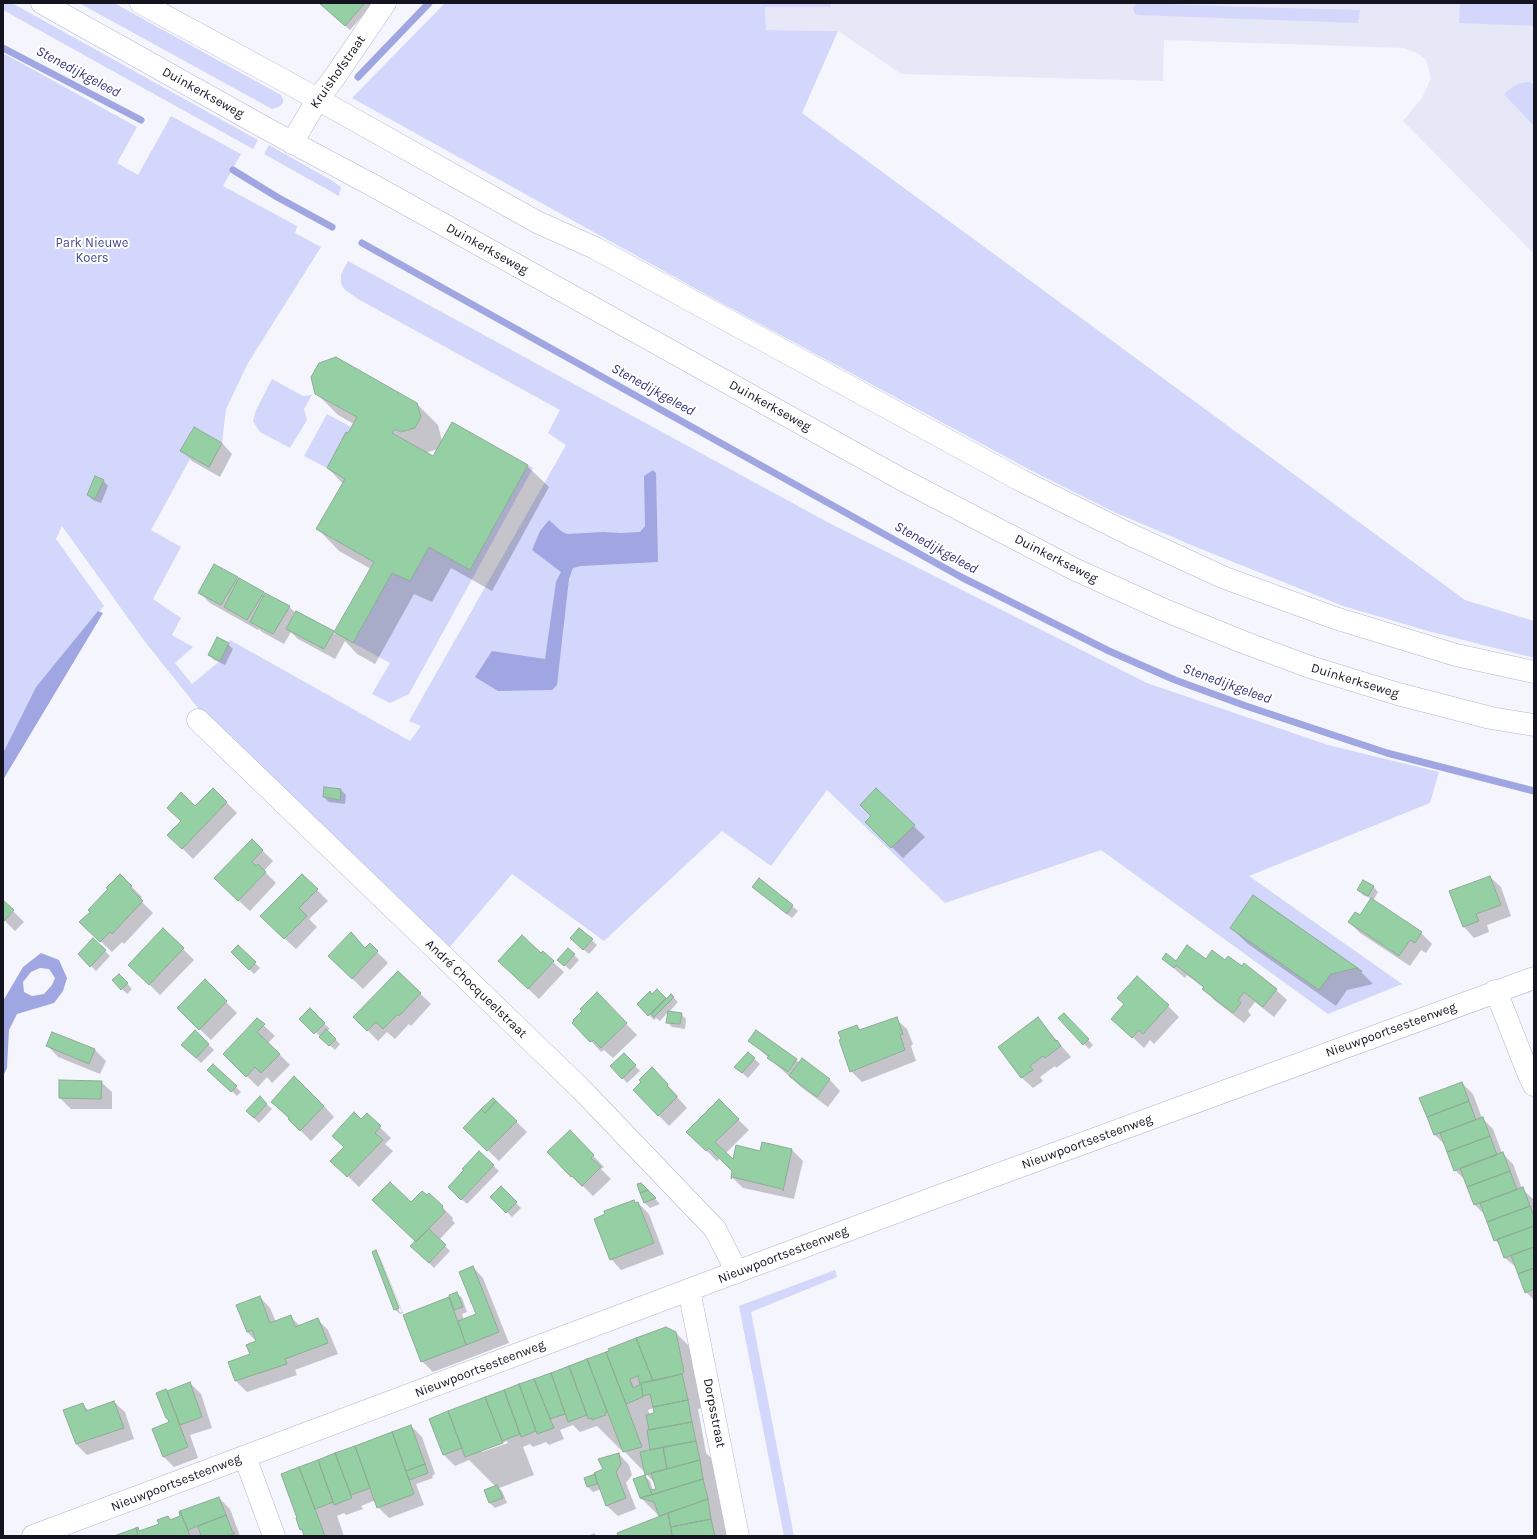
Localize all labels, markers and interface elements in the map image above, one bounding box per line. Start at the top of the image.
street label: Kruishofstraat [307,32,369,112]
water label: Stenedijkgeleed [33,43,123,101]
street label: Duinkerkseweg [159,64,247,122]
street label: Duinkerkseweg [443,220,531,278]
park label: Park Nieuwe Koers [56,235,128,266]
water label: Stenedijkgeleed [608,360,698,420]
street label: Duinkerkseweg [726,377,814,435]
water label: Stenedijkgeleed [891,518,981,578]
street label: Duinkerkseweg [1012,531,1100,587]
water label: Stenedijkgeleed [1181,660,1273,708]
street label: Duinkerkseweg [1309,660,1401,702]
street label: André Chocqueelstraat [422,936,530,1042]
street label: Nieuwpoortsesteenweg [1324,999,1458,1061]
street label: Nieuwpoortsesteenweg [1020,1111,1154,1173]
street label: Nieuwpoortsesteenweg [716,1223,850,1287]
street label: Nieuwpoortsesteenweg [413,1337,547,1401]
street label: Dorpsstraat [700,1377,728,1449]
street label: Nieuwpoortsesteenweg [109,1451,243,1515]

